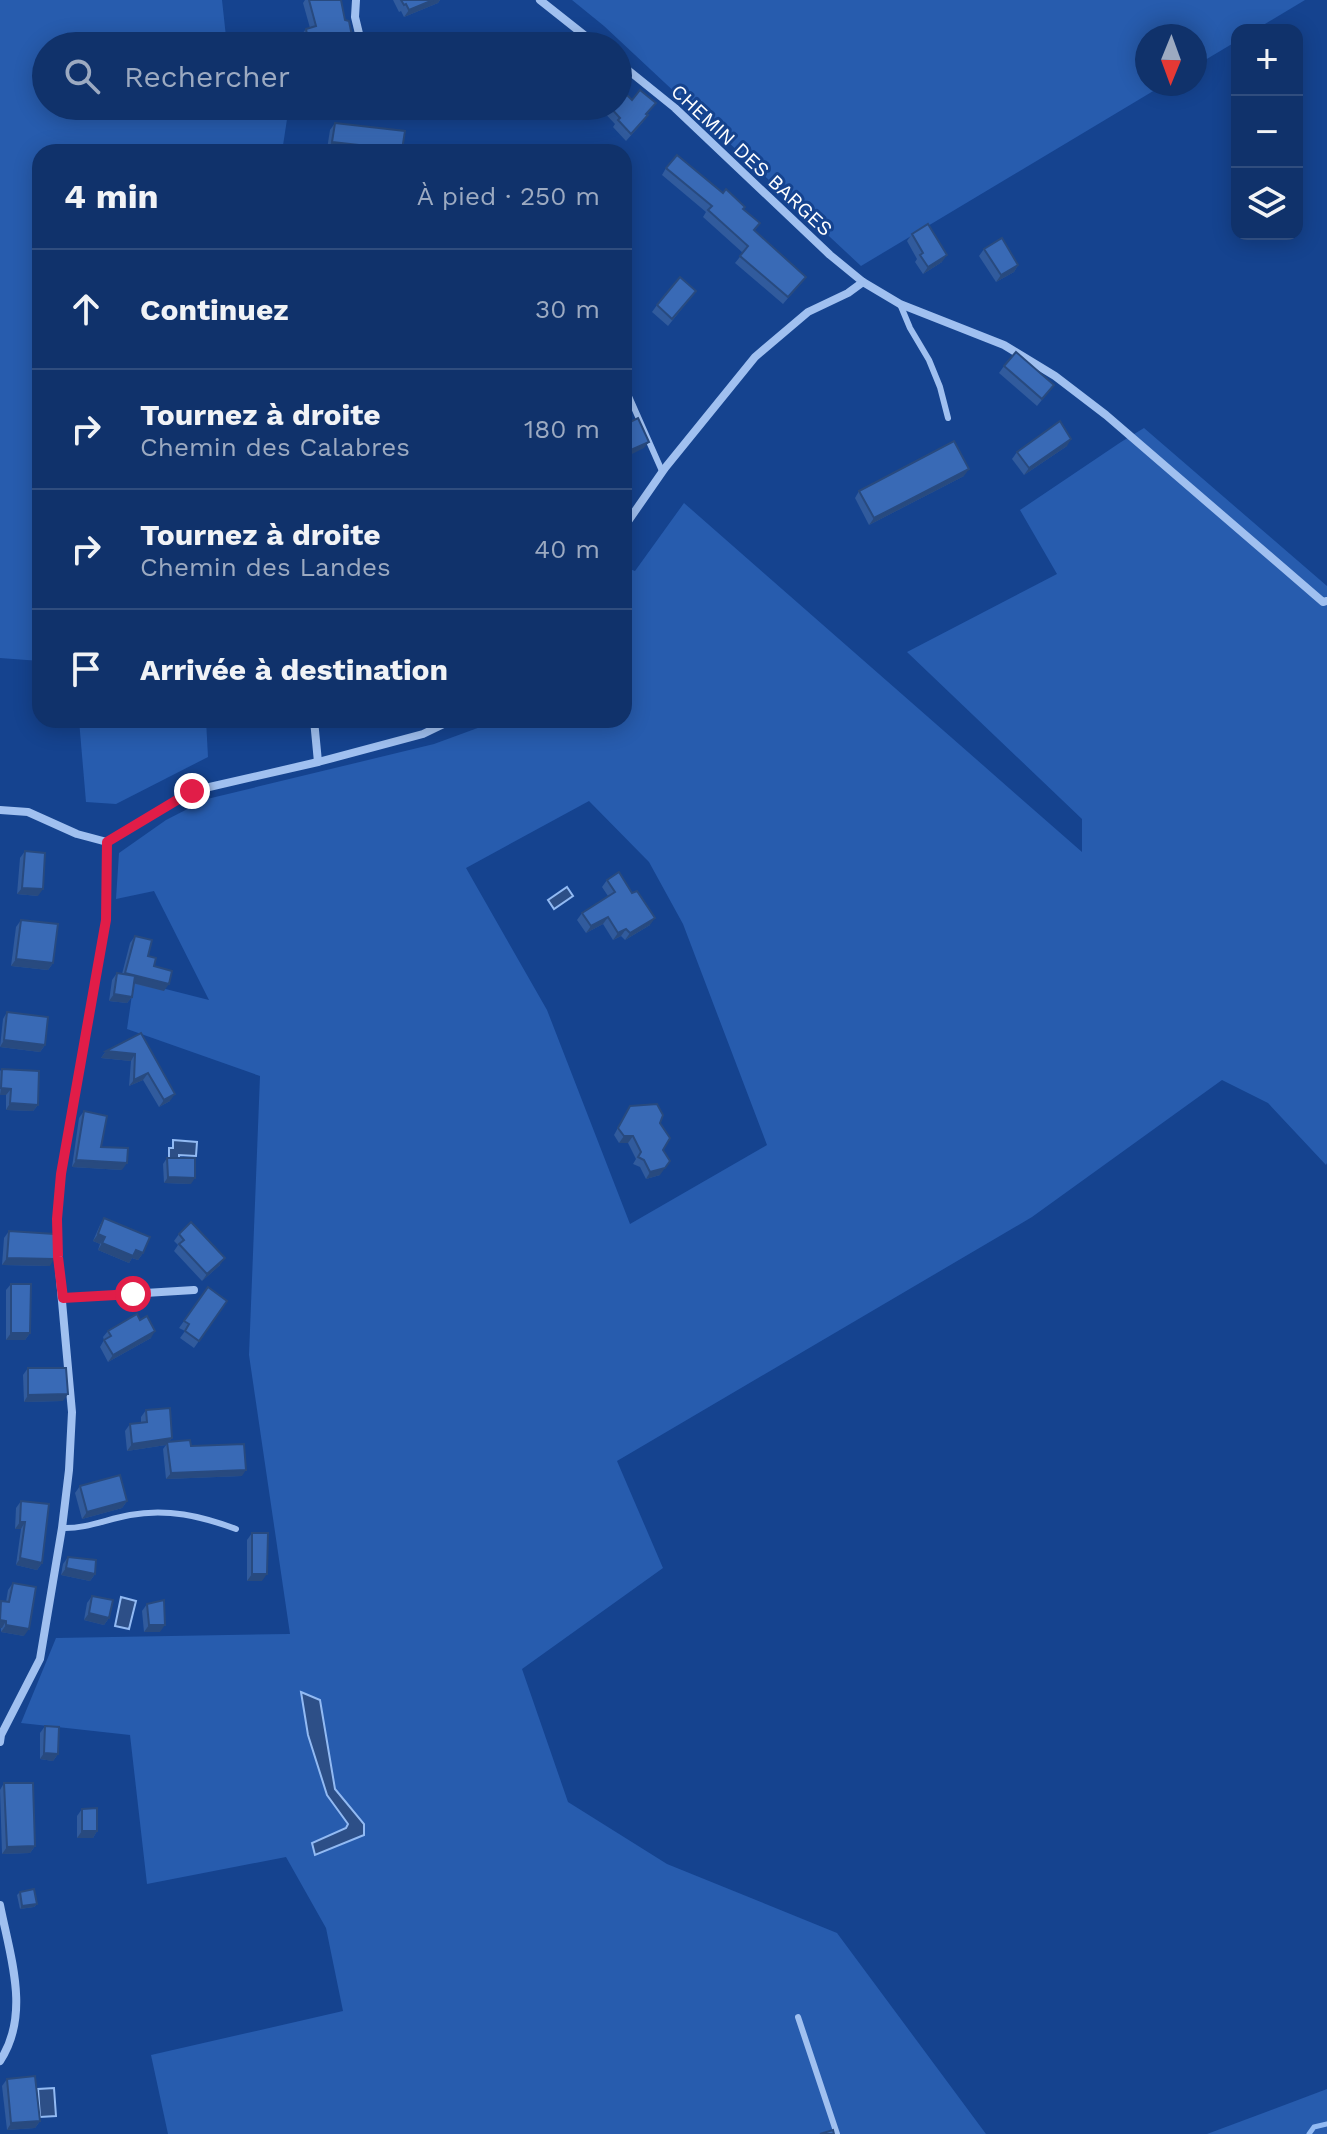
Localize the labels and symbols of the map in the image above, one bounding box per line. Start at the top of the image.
north arrow [1135,24,1207,96]
street label: CHEMIN DES BARGES [666,79,838,241]
route end [174,773,210,809]
route start [115,1276,151,1312]

